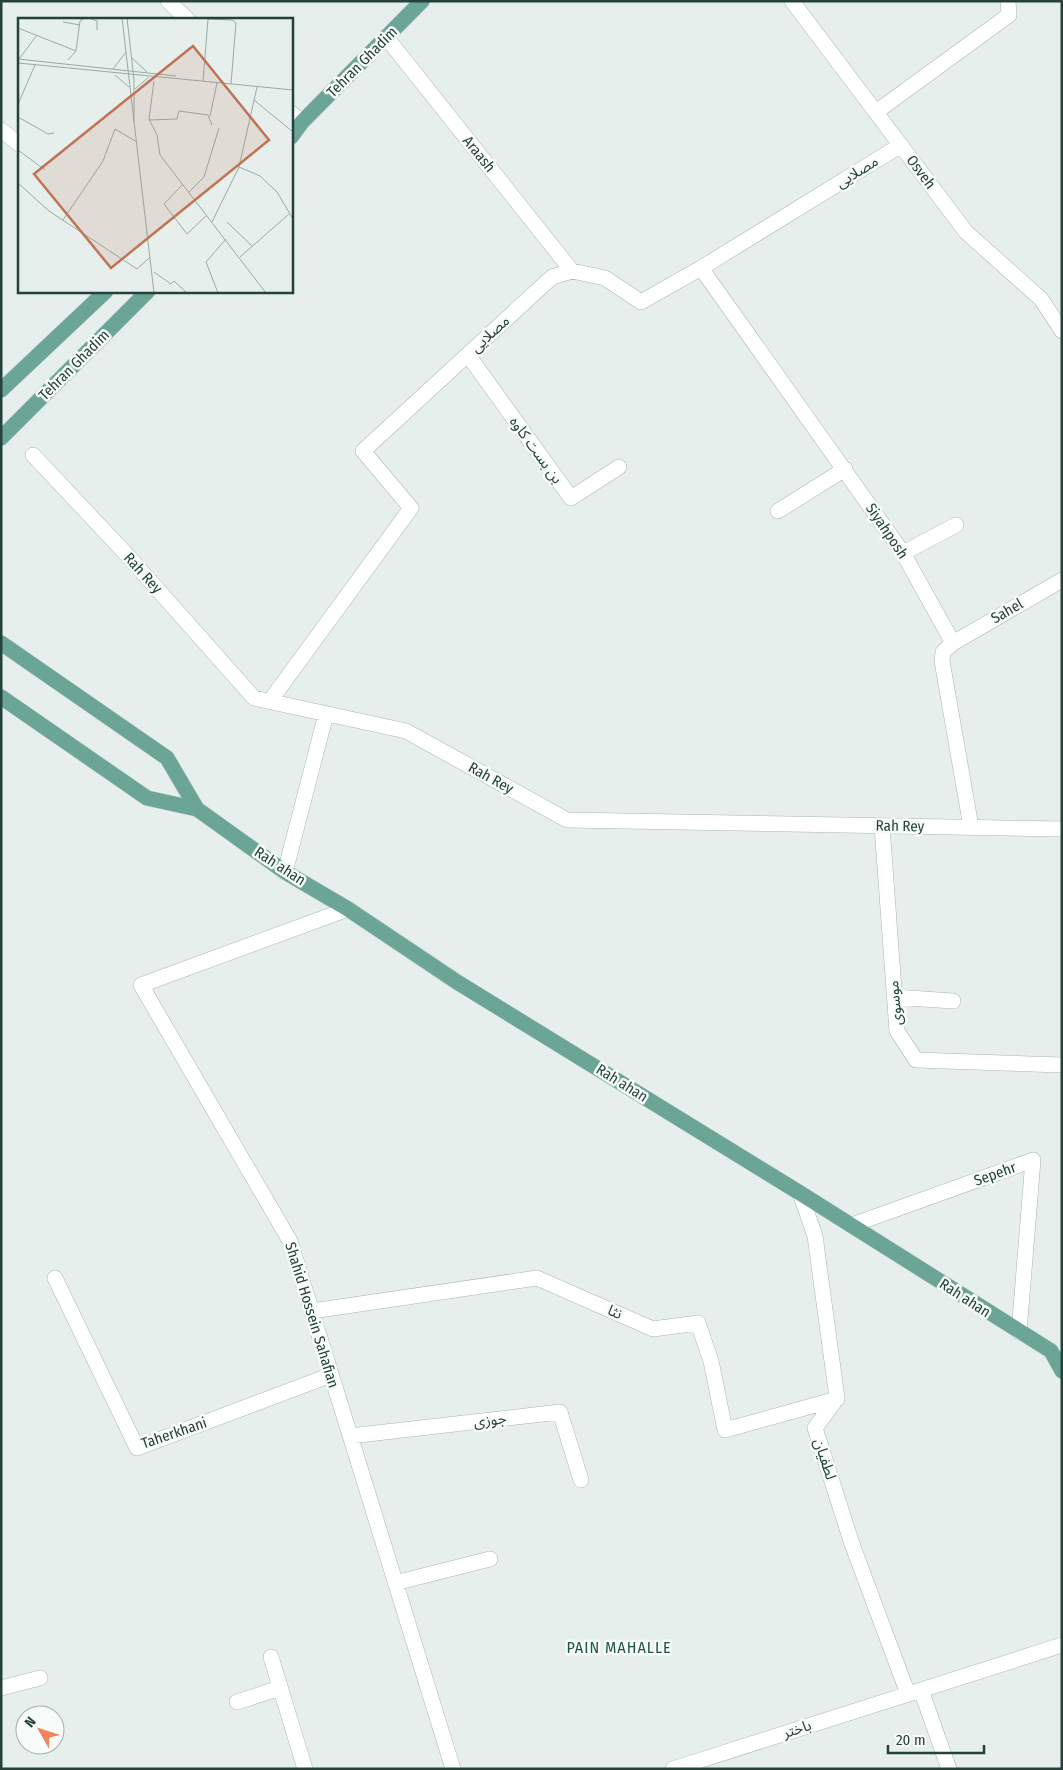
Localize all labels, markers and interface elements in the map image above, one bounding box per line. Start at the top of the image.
inset map [18,18,292,292]
street label: Tehran Ghadim [323,23,401,101]
street label: Araash [459,132,499,176]
street label: مصلایی [832,152,882,192]
street label: Osveh [903,152,939,192]
street label: مصلایی [467,312,513,356]
street label: Tehran Ghadim [35,326,113,404]
street label: بن بست کاوه [506,413,566,487]
street label: Siyahposh [862,500,912,562]
street label: Rah Rey [120,549,166,597]
street label: Sahel [988,595,1026,627]
street label: Rah Rey [465,758,517,798]
street label: Rah Rey [875,817,925,835]
street label: Rah ahan [251,843,309,889]
street label: موسوی [884,980,906,1026]
street label: Rah ahan [593,1060,651,1106]
street label: Sepehr [972,1158,1019,1190]
street label: Shahid Hossein Sahafian [281,1240,343,1390]
street label: Rah ahan [936,1275,994,1321]
street label: نثا [605,1301,625,1323]
street label: جوزی [473,1409,508,1431]
street label: Taherkhani [139,1413,209,1453]
street label: لطفیان [810,1436,840,1482]
district label: PAIN MAHALLE [566,1638,672,1657]
north arrow [15,1705,65,1755]
text: N [21,1714,40,1731]
street label: باختر [780,1716,813,1742]
scale bar [888,1722,984,1754]
text: 20 m [896,1731,926,1749]

